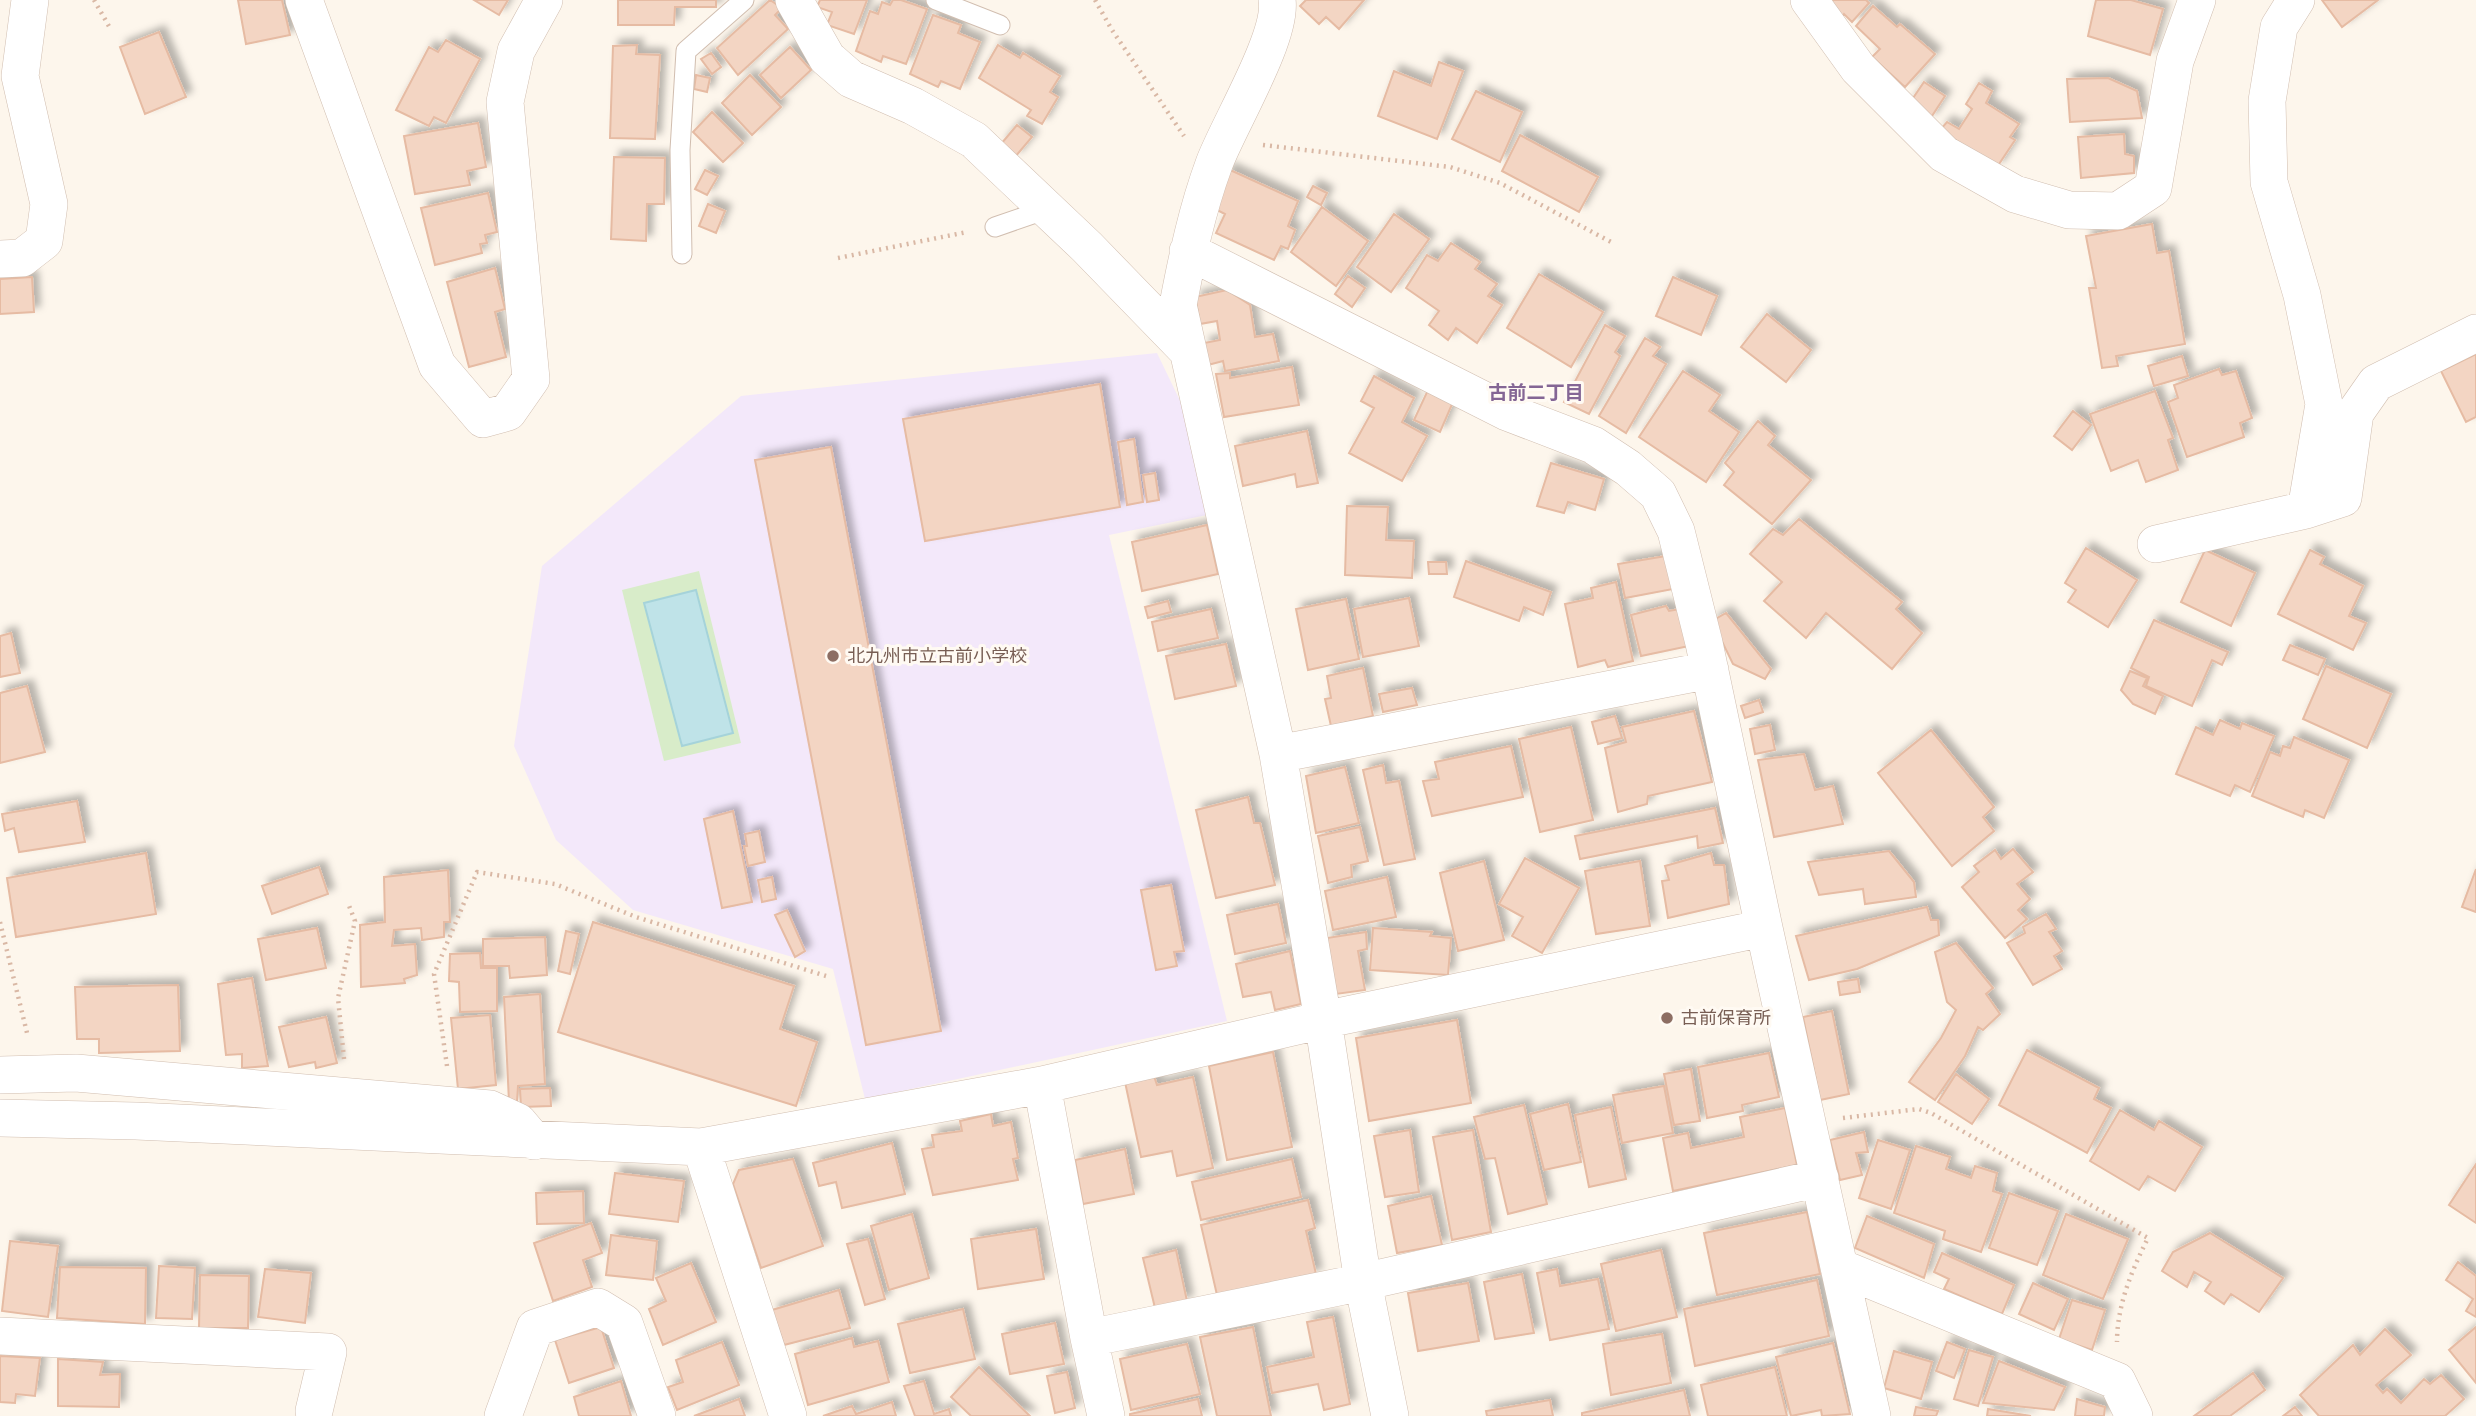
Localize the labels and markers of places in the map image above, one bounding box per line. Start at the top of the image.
place label: 北九州市立古前小学校 [847,644,1027,669]
marker: 北九州市立古前小学校 [825,648,841,664]
place label: 古前保育所 [1681,1006,1771,1031]
marker: 古前保育所 [1659,1010,1675,1026]

